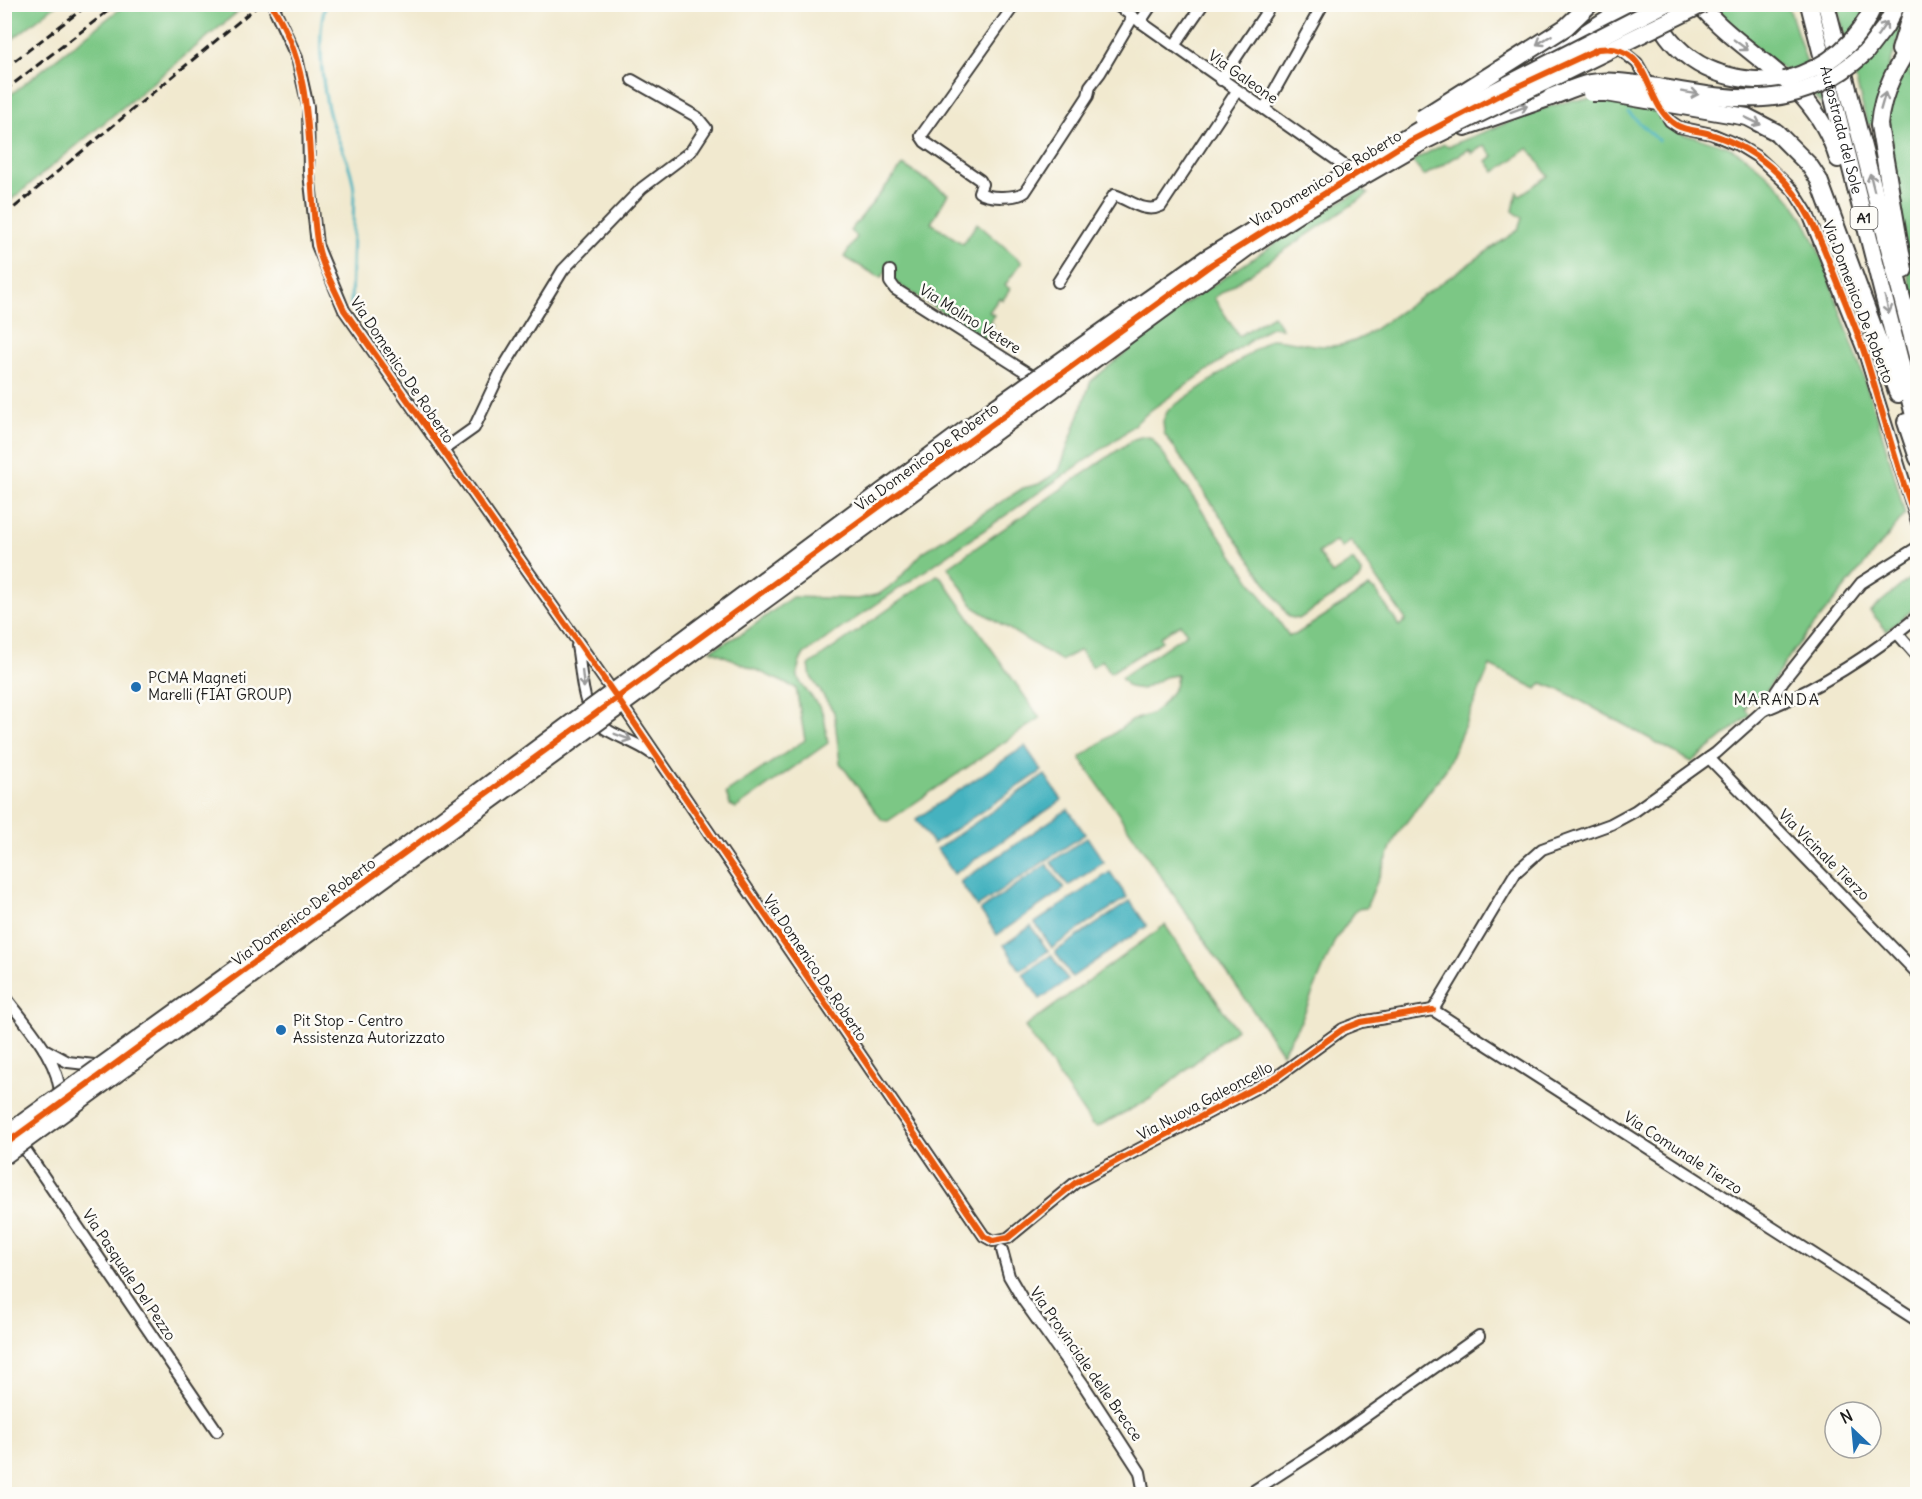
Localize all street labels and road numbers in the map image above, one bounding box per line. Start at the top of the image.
street label: Via Galeone [1205,46,1282,108]
street label: Autostrada del Sole [1816,64,1867,196]
street label: Via Domenico De Roberto [1247,126,1405,231]
road number: A1 [1850,207,1878,229]
street label: Via Domenico De Roberto [1819,218,1898,386]
street label: Via Molino Vetere [916,280,1025,357]
street label: Via Domenico De Roberto [346,293,459,447]
street label: Via Domenico De Roberto [851,398,1002,515]
street label: Via Vicinale Tierzo [1775,805,1874,904]
street label: Via Domenico De Roberto [228,853,379,970]
street label: Via Domenico De Roberto [759,891,872,1045]
street label: Via Nuova Galeoncello [1134,1057,1276,1144]
street label: Via Comunale Tierzo [1620,1107,1746,1198]
street label: Via Pasquale Del Pezzo [78,1205,180,1344]
street label: Via Provinciale delle Brecce [1026,1283,1147,1444]

